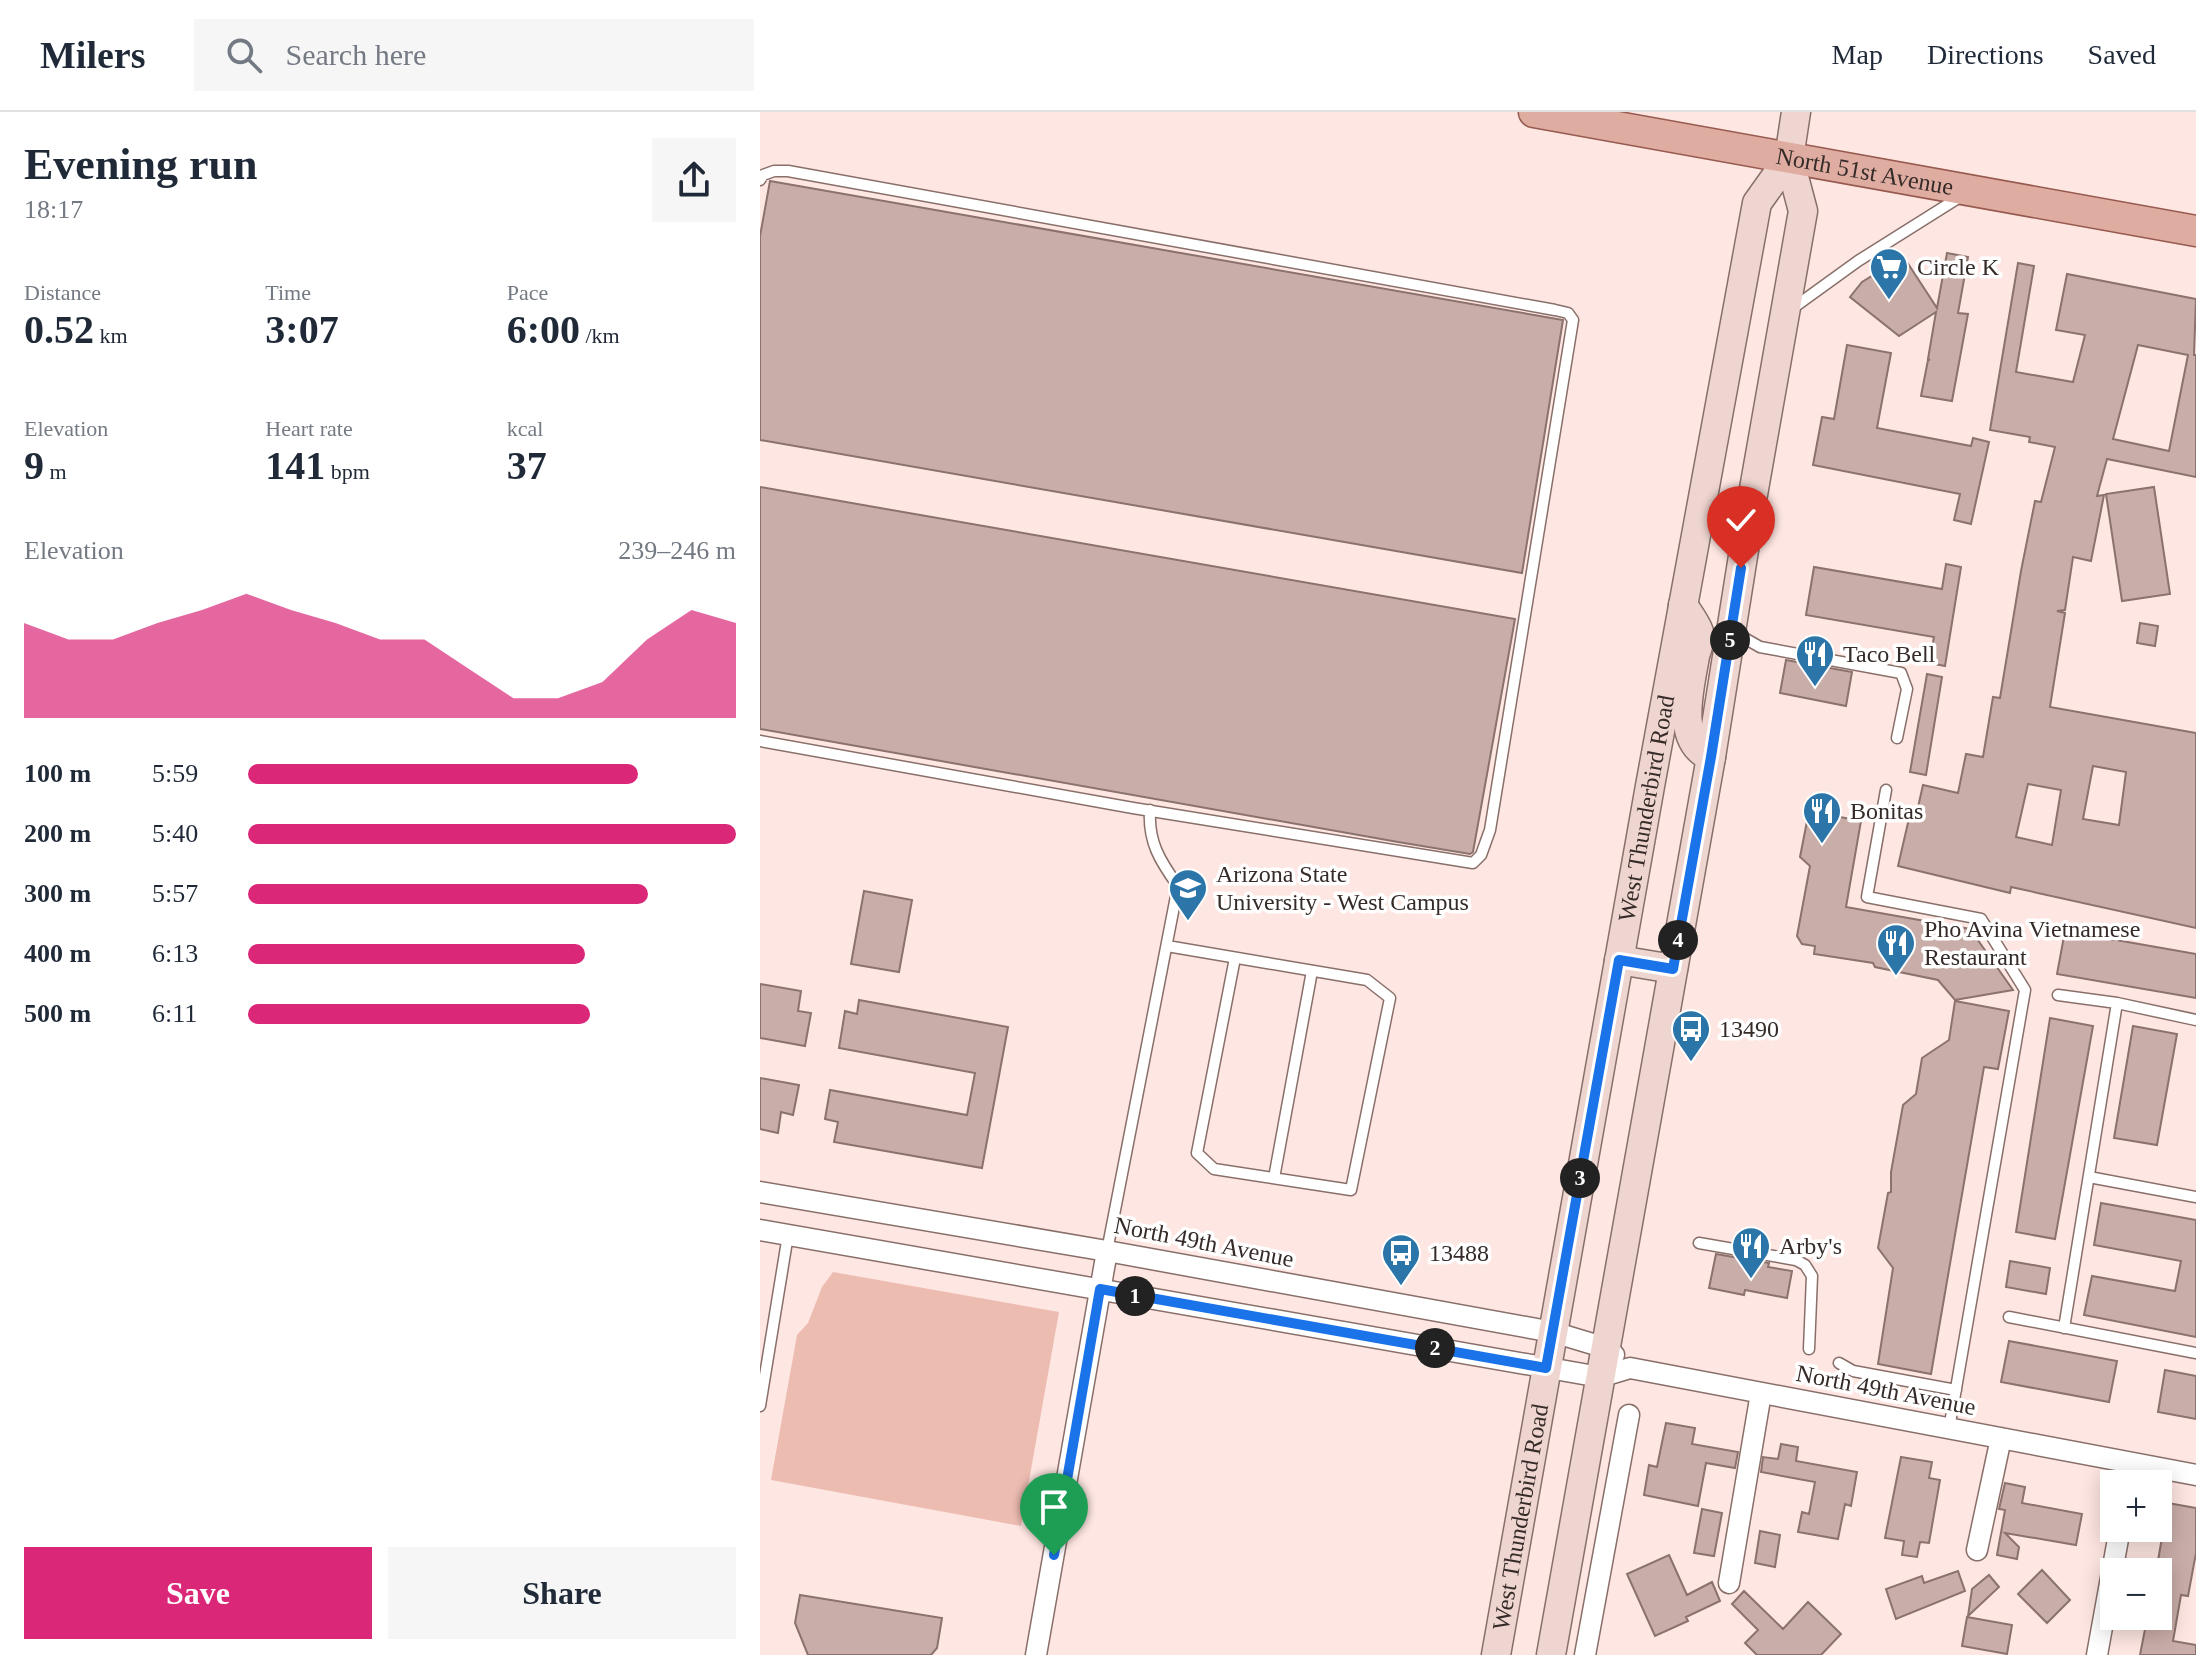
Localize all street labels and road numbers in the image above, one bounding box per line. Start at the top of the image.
street label: North 51st Avenue [1774,143,1955,200]
street label: West Thunderbird Road [1613,693,1679,924]
street label: North 49th Avenue [1112,1212,1296,1272]
street label: North 49th Avenue [1794,1360,1978,1420]
street label: West Thunderbird Road [1488,1402,1553,1632]

